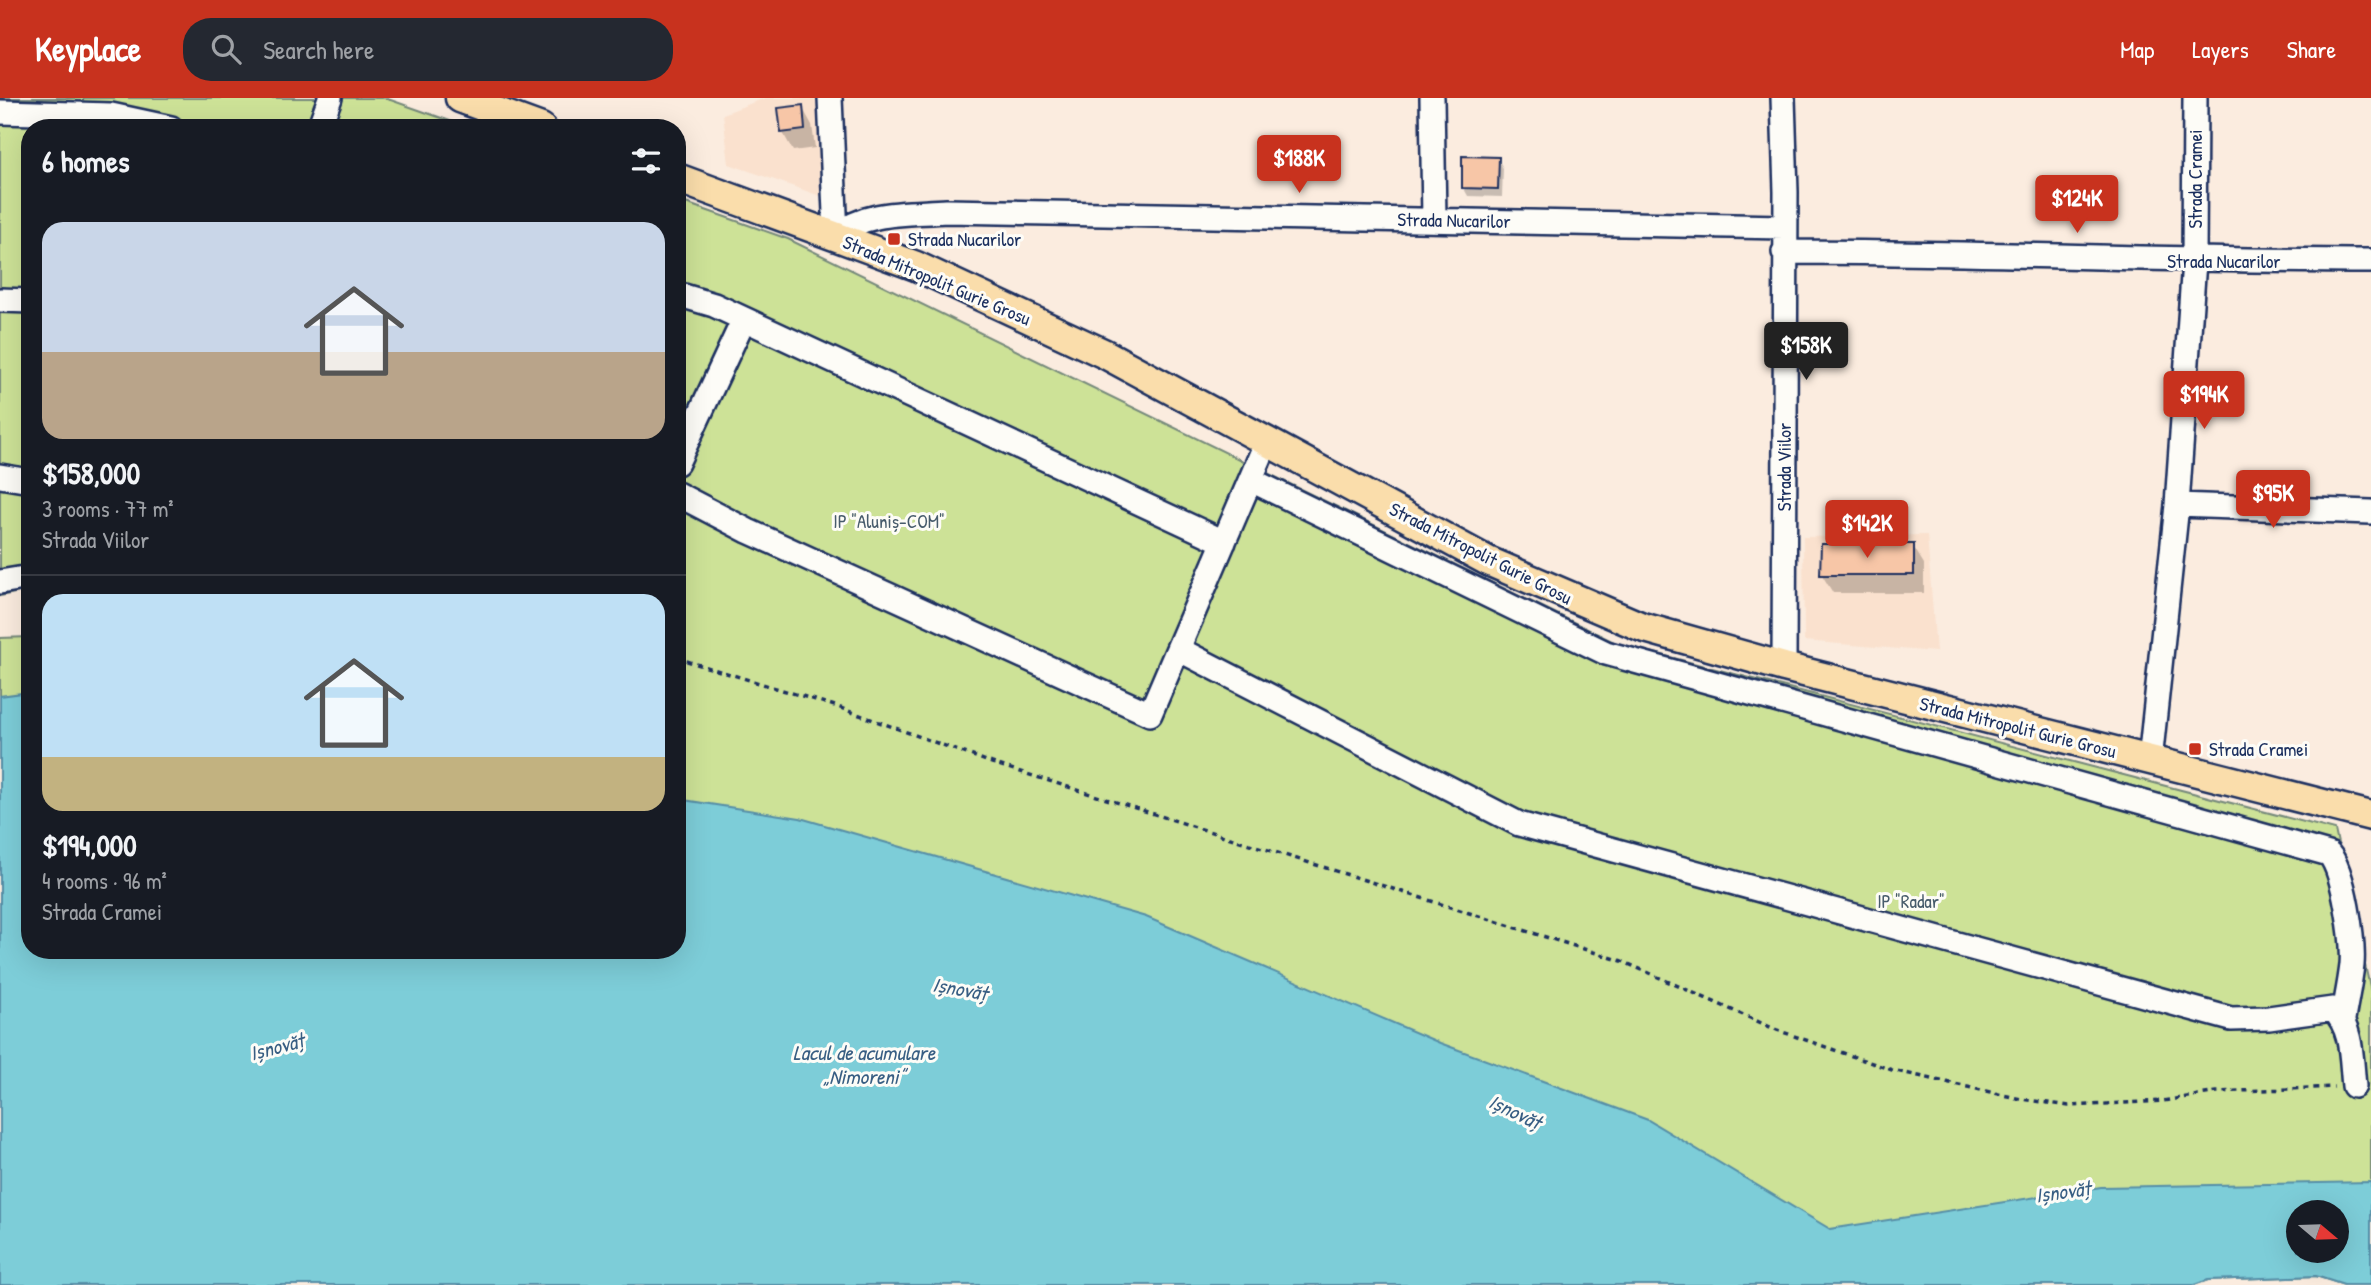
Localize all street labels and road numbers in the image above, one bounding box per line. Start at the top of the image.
street label: Strada Cramei [2182,129,2208,229]
street label: Strada Nucarilor [1397,206,1512,234]
street label: Strada Mitropolit Gurie Grosu [839,229,1035,331]
street label: Strada Nucarilor [2167,248,2281,274]
street label: Strada Viilor [1771,422,1797,511]
street label: Strada Mitropolit Gurie Grosu [1385,496,1577,611]
street label: Strada Mitropolit Gurie Grosu [1917,690,2119,764]

